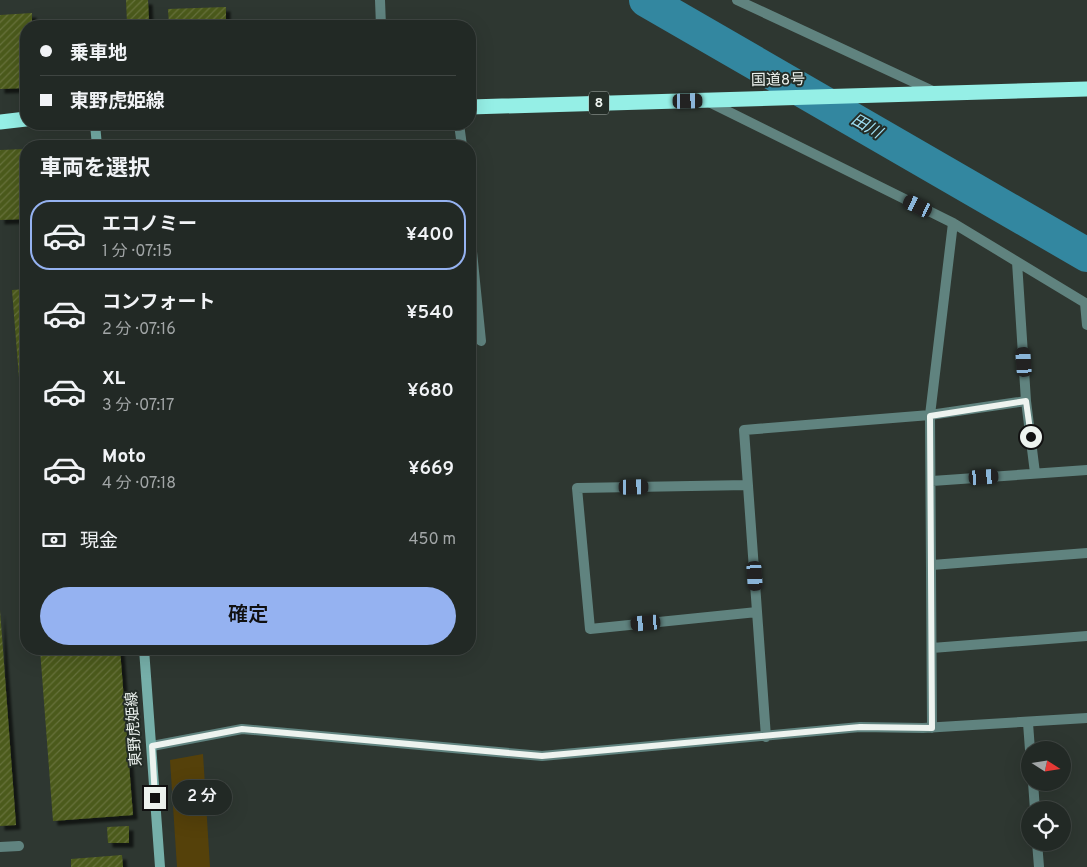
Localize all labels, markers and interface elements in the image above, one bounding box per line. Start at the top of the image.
text: 乗車地 [70,42,127,66]
street label: 国道8号 [751,71,805,91]
text: 東野虎姫線 [70,90,165,114]
road number: 8 [589,92,609,115]
car [672,93,703,109]
water label: 田川 [847,110,887,145]
text: 車両を選択 [40,156,150,183]
car [901,193,934,219]
icon: car [42,213,87,258]
text: エコノミー [102,213,197,237]
text: ¥400 [406,223,454,247]
text: 1 分 · 07:15 [102,242,172,262]
icon: car [42,291,87,336]
text: コンフォート [102,291,215,315]
text: ¥540 [406,301,454,325]
text: 2 分 · 07:16 [102,320,176,340]
car [1015,347,1032,377]
text: XL [102,367,125,391]
icon: car [42,369,87,414]
text: ¥680 [407,379,454,403]
text: 3 分 · 07:17 [102,396,174,416]
route start [1020,426,1042,448]
text: Moto [102,445,146,469]
icon: car [42,447,87,492]
text: ¥669 [408,457,454,481]
car [968,468,999,486]
text: 4 分 · 07:18 [102,474,176,494]
car [618,479,649,495]
icon: cash [40,526,68,554]
text: 現金 [80,530,118,554]
text: 450 m [409,530,456,550]
car [746,561,763,591]
button: 確定 [40,587,456,645]
car [630,614,661,632]
street label: 東野虎姫線 [123,691,147,767]
north arrow [1021,741,1071,791]
map controls [1021,741,1071,851]
callout: 2 分 [172,780,232,816]
route end [144,787,166,809]
text: 2 分 [187,787,217,807]
button: locate [1021,801,1071,851]

